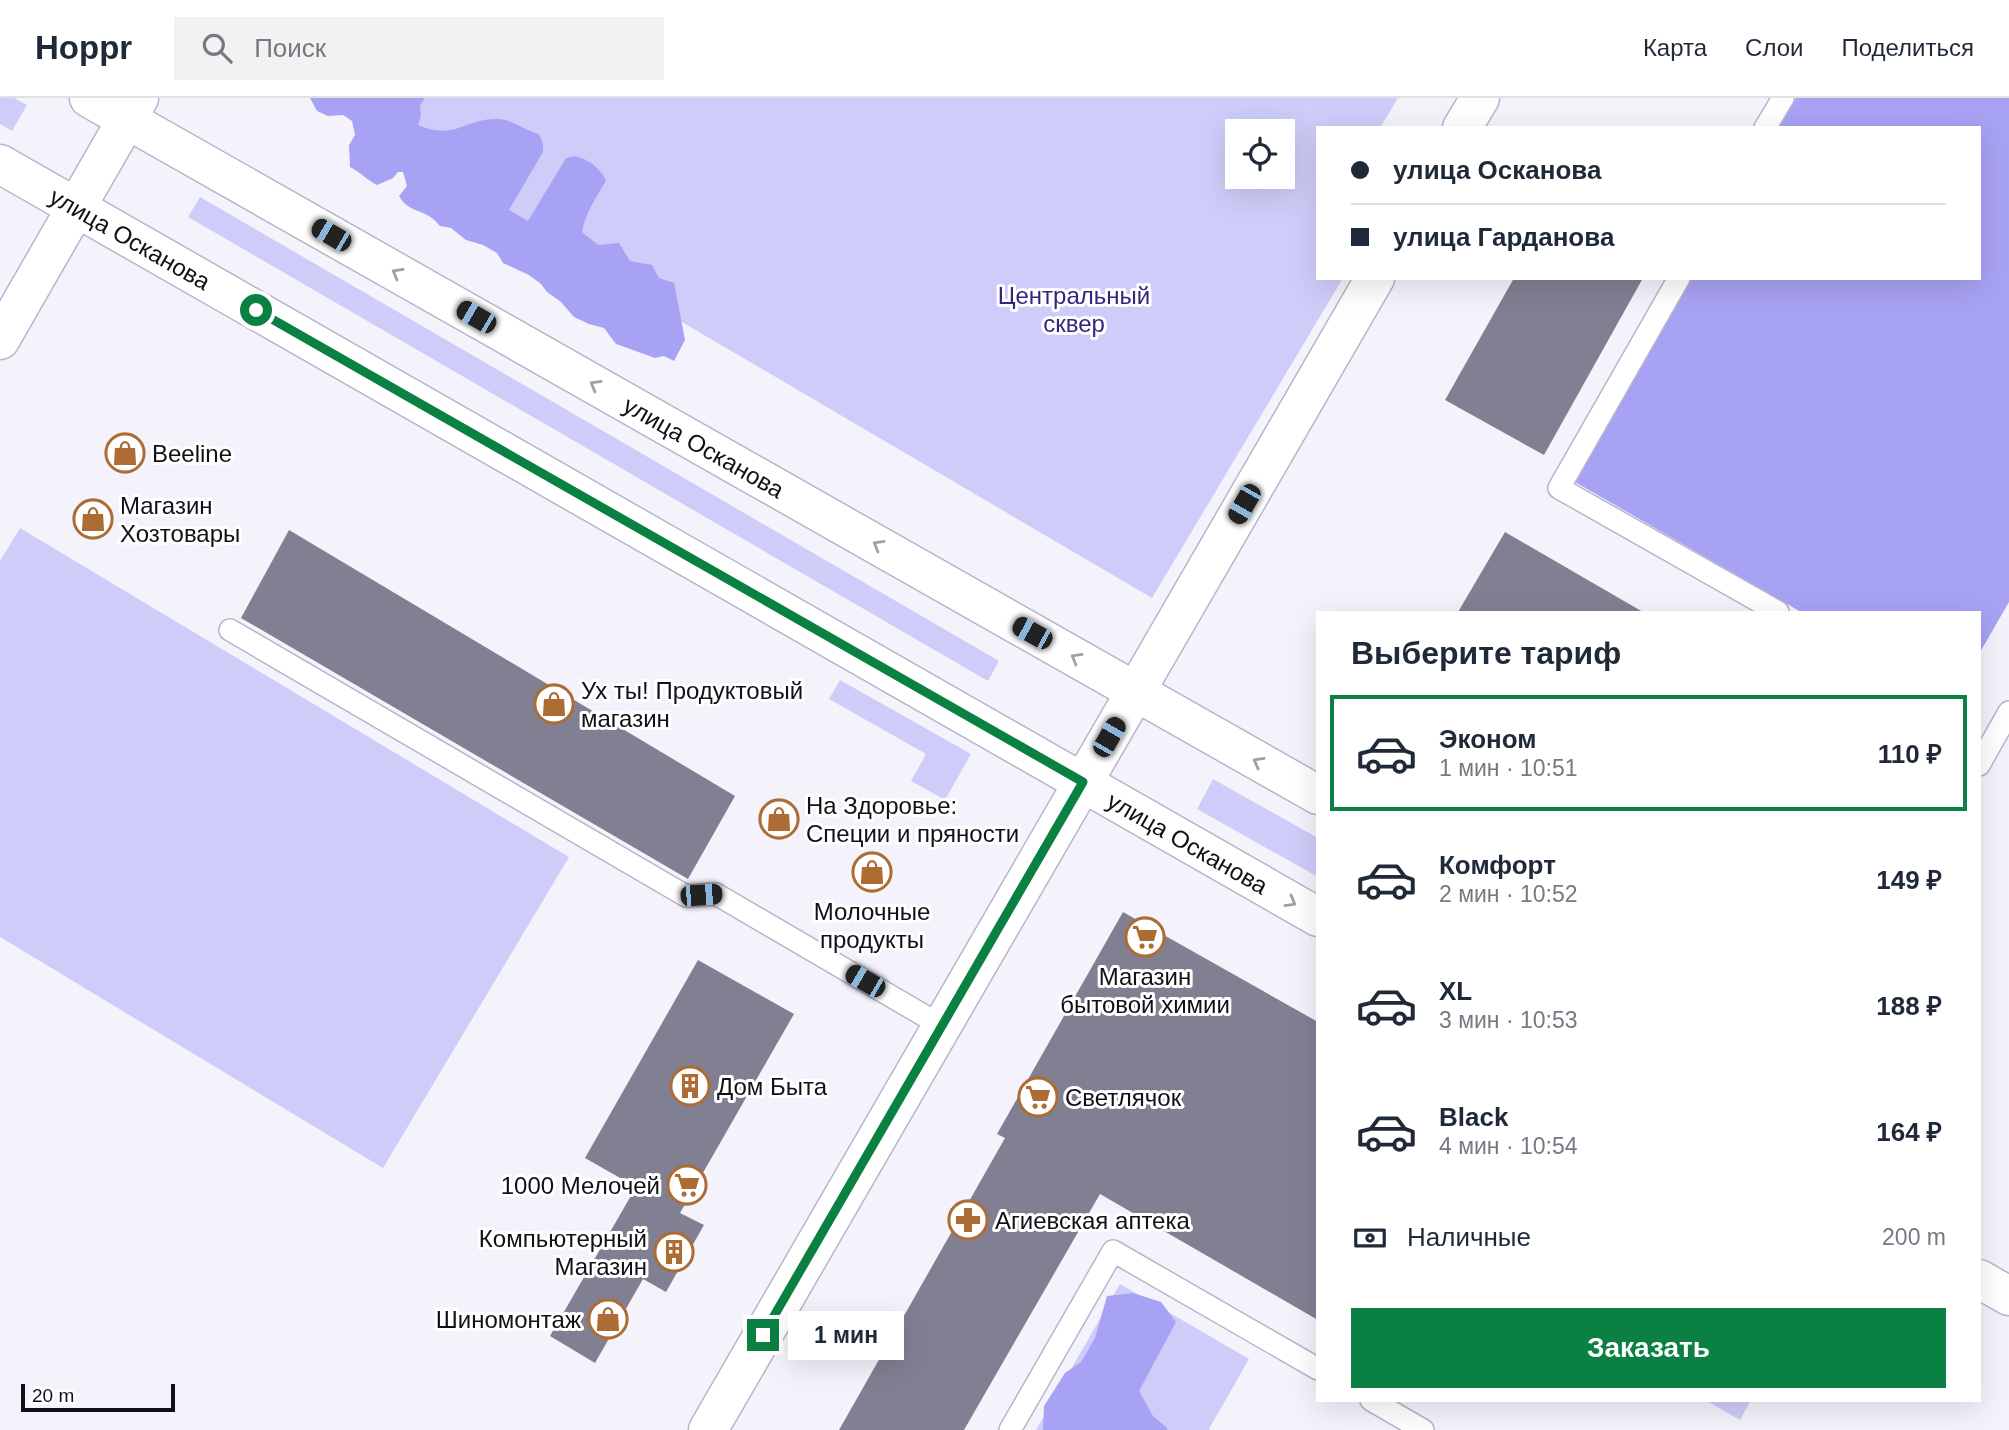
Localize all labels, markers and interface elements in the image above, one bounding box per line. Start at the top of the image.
search box [174,17,664,80]
text: Hoppr [35,29,132,66]
icon: search [198,29,236,67]
text: Поиск [254,33,326,63]
text: Карта [1643,34,1707,61]
text: Слои [1745,34,1803,61]
text: Поделиться [1841,34,1974,61]
map controls [1225,119,1295,189]
button: locate [1225,119,1295,189]
text: улица Осканова [1393,155,1601,185]
street label: улица Осканова [45,182,216,295]
car [308,215,355,255]
text: улица Гарданова [1393,222,1614,252]
one-way arrow [392,268,404,281]
park label: Центральный сквер [998,282,1150,337]
route start [240,294,272,326]
car [453,297,500,337]
one-way arrow [590,380,602,393]
street label: улица Осканова [619,391,790,503]
shop icon: Beeline [104,432,146,474]
place label: Beeline [152,440,232,467]
car [1225,481,1264,527]
place label: Магазин Хозтовары [120,492,240,547]
shop icon: Магазин Хозтовары [72,498,114,540]
one-way arrow [873,540,885,553]
car [1009,614,1056,652]
text: Выберите тариф [1351,635,1621,671]
one-way arrow [1071,653,1083,666]
place label: Ух ты! Продуктовый магазин [581,677,803,732]
shop icon: Ух ты! Продуктовый магазин [533,683,575,725]
car [1090,714,1129,760]
icon: car [1355,722,1418,785]
text: Эконом [1439,724,1537,754]
text: 110 ₽ [1878,739,1942,769]
text: 1 мин · 10:51 [1439,755,1578,781]
one-way arrow [1253,757,1266,770]
street label: улица Осканова [1103,786,1273,899]
place label: На Здоровье: Специи и пряности [806,792,1019,847]
shop icon: На Здоровье: Специи и пряности [758,798,800,840]
icon: car [1355,848,1418,911]
text: Комфорт [1439,850,1556,880]
shop icon: Молочные продукты [851,851,893,893]
text: 149 ₽ [1876,865,1942,895]
text: 2 мин · 10:52 [1439,881,1578,907]
car [680,883,723,907]
one-way arrow [1284,894,1296,907]
place label: Молочные продукты [814,898,930,953]
supermarket icon: Магазин бытовой химии [1124,916,1166,958]
car [842,961,889,1001]
place label: Магазин бытовой химии [1060,963,1230,1018]
icon: car [1355,974,1418,1037]
text: XL [1439,976,1472,1006]
text: 188 ₽ [1876,991,1942,1021]
text: 3 мин · 10:53 [1439,1007,1578,1033]
building icon: Дом Быта [669,1065,711,1107]
place label: Дом Быта [717,1073,828,1100]
supermarket icon: Светлячок [1017,1076,1059,1118]
place label: Светлячок [1065,1084,1182,1111]
icon: car [1355,1100,1418,1163]
text: Black [1439,1102,1508,1132]
text: 164 ₽ [1876,1117,1942,1147]
text: 4 мин · 10:54 [1439,1133,1578,1159]
supermarket icon: 1000 Мелочей [666,1164,708,1206]
place label: 1000 Мелочей [501,1172,660,1199]
pharmacy icon: Агиевская аптека [947,1199,989,1241]
place label: Агиевская аптека [995,1207,1190,1234]
icon: cash [1351,1219,1389,1257]
text: Наличные [1407,1222,1531,1252]
text: 200 m [1882,1224,1946,1250]
place label: Компьютерный Магазин [479,1225,647,1280]
building icon: Компьютерный Магазин [653,1231,695,1273]
shop icon: Шиномонтаж [587,1298,629,1340]
place label: Шиномонтаж [436,1306,581,1333]
button: Заказать [1351,1308,1946,1388]
callout: 1 мин [788,1310,903,1360]
route end [747,1319,779,1351]
text: 1 мин [814,1322,878,1348]
scale bar [21,1381,175,1413]
text: 20 m [32,1385,74,1406]

